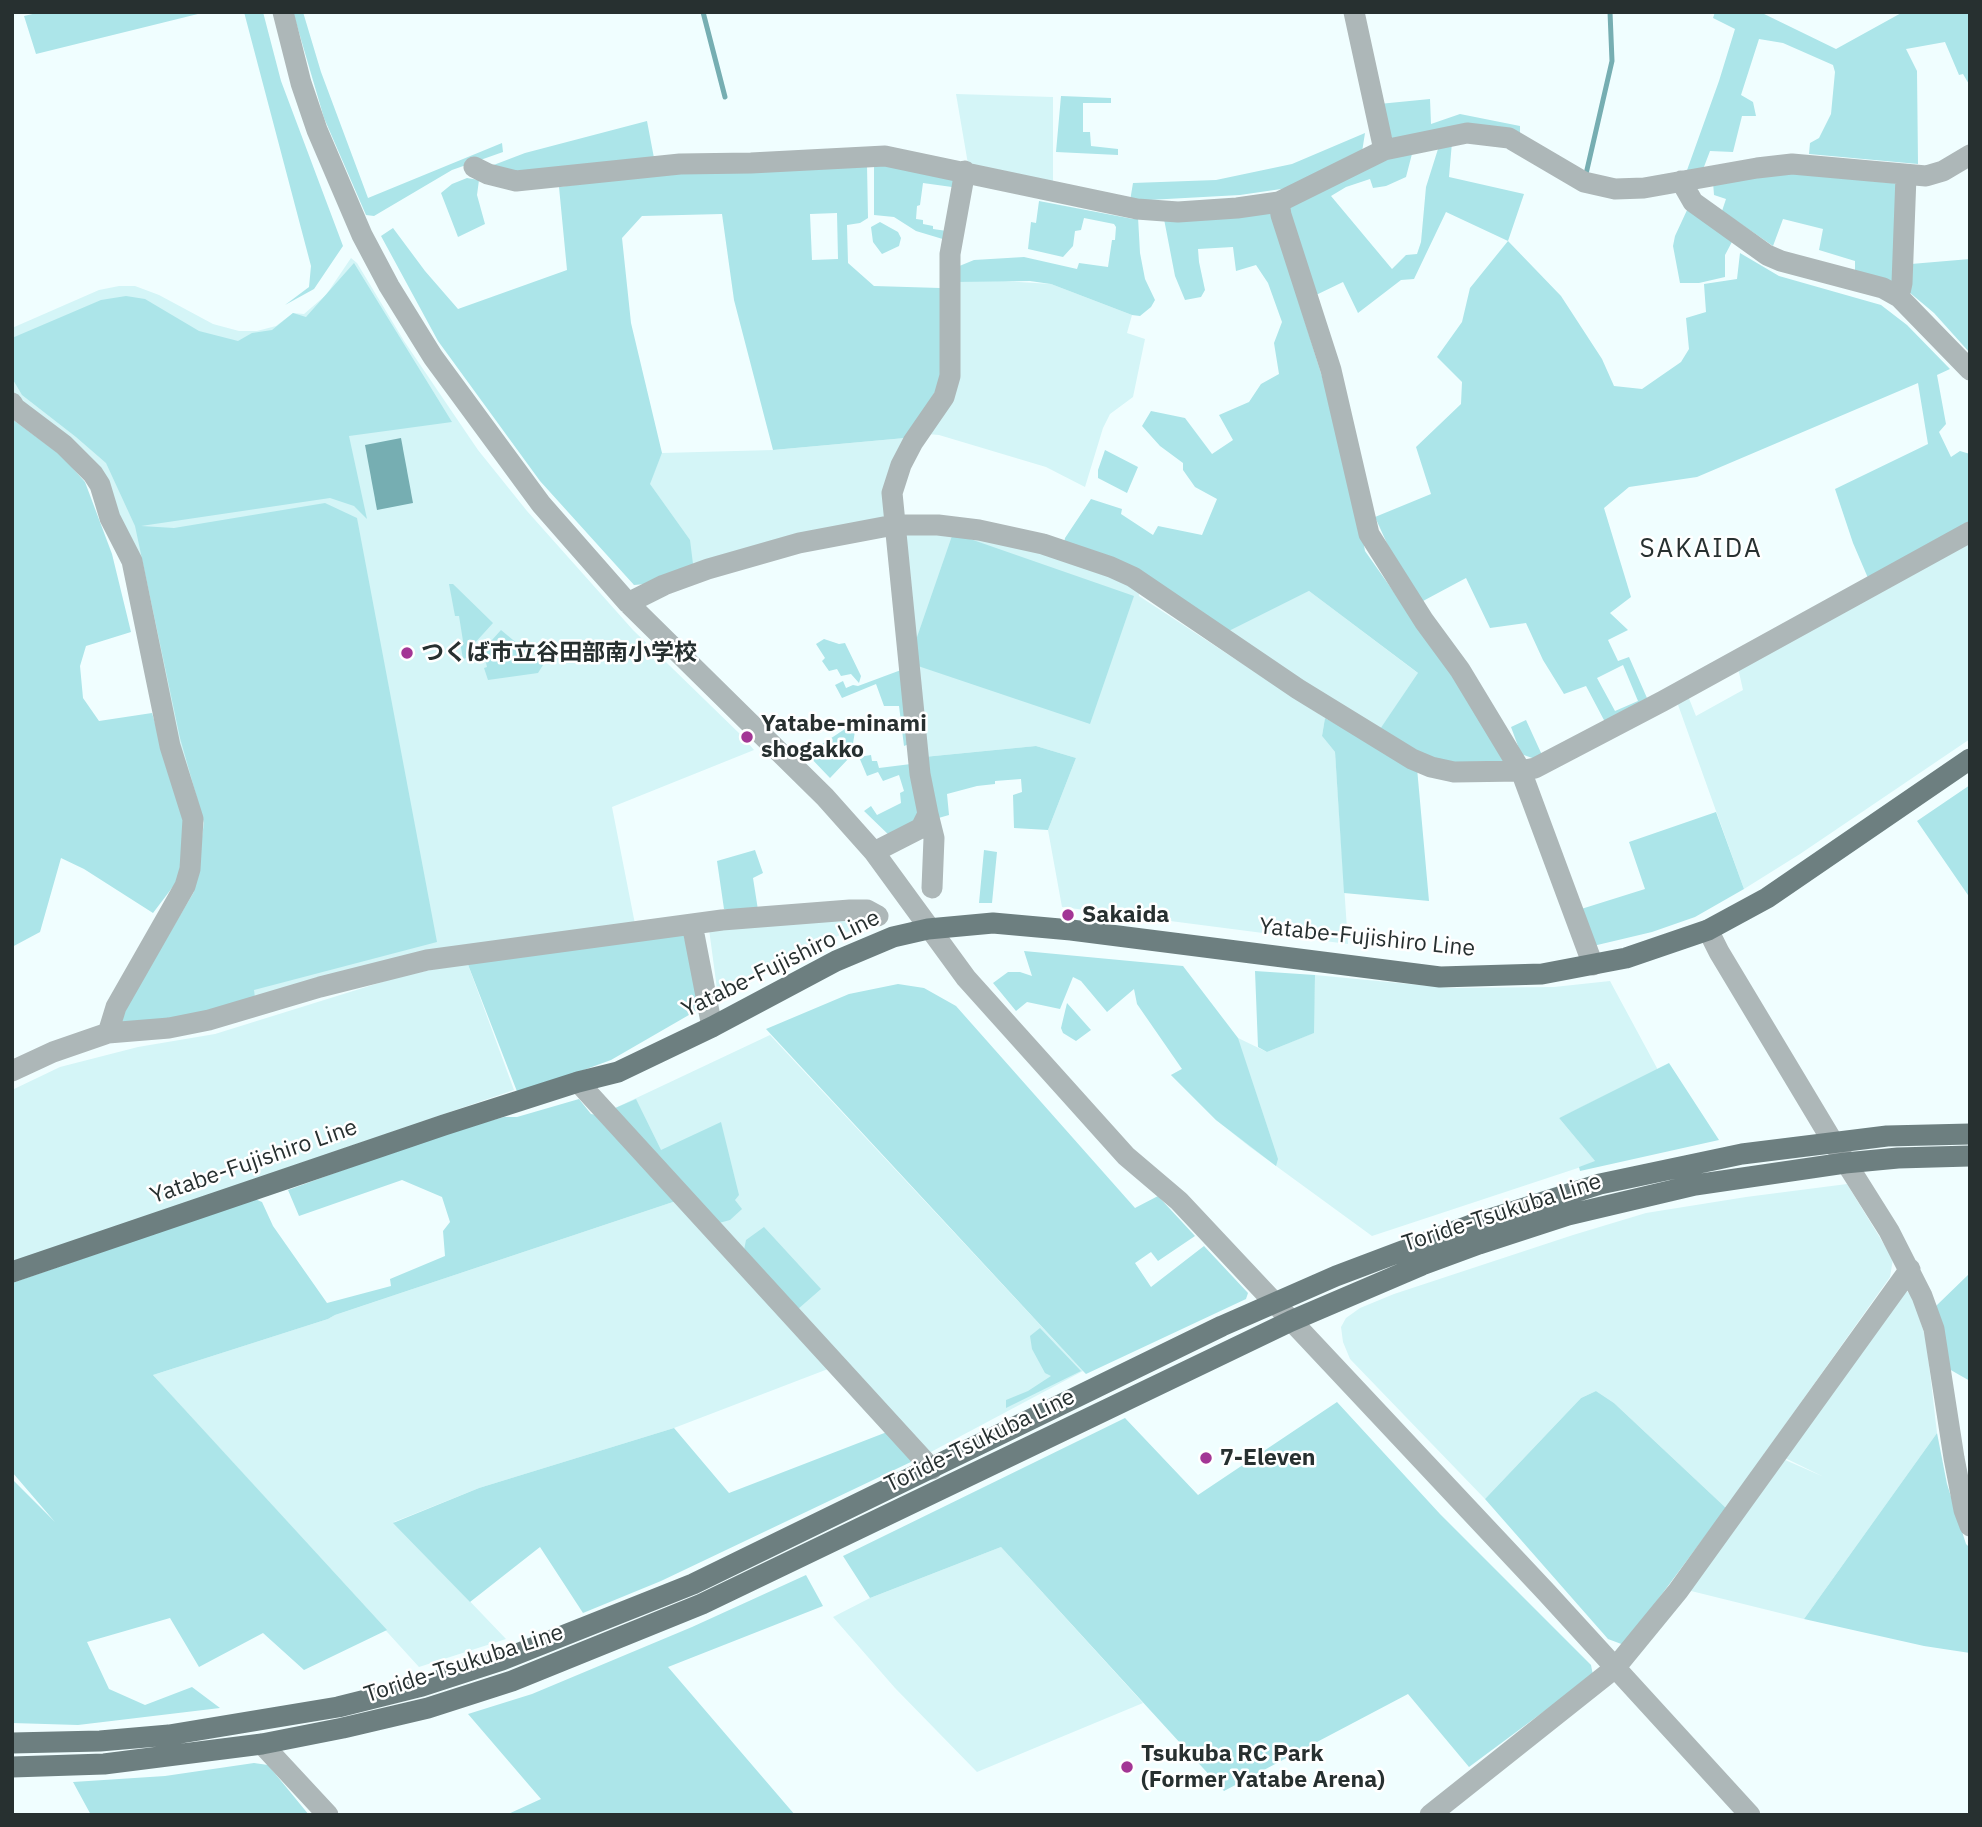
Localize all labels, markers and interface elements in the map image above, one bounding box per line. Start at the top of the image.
district label: SAKAIDA [1640,533,1762,565]
place label: つくば市立谷田部南小学校 [421,639,697,667]
marker: つくば市立谷田部南小学校 [399,645,415,661]
place label: Yatabe-minami shogakko [761,710,927,764]
marker: Yatabe-minami shogakko [739,729,755,745]
place label: Sakaida [1082,901,1169,929]
street label: Yatabe-Fujishiro Line [677,904,885,1024]
marker: Sakaida [1060,907,1076,923]
street label: Yatabe-Fujishiro Line [1258,913,1476,963]
street label: Yatabe-Fujishiro Line [147,1114,361,1210]
street label: Toride-Tsukuba Line [1399,1168,1605,1258]
street label: Toride-Tsukuba Line [881,1383,1079,1499]
place label: 7-Eleven [1220,1444,1316,1472]
marker: 7-Eleven [1198,1450,1214,1466]
street label: Toride-Tsukuba Line [361,1619,567,1709]
place label: Tsukuba RC Park (Former Yatabe Arena) [1141,1740,1385,1794]
marker: Tsukuba RC Park (Former Yatabe Arena) [1119,1759,1135,1775]

